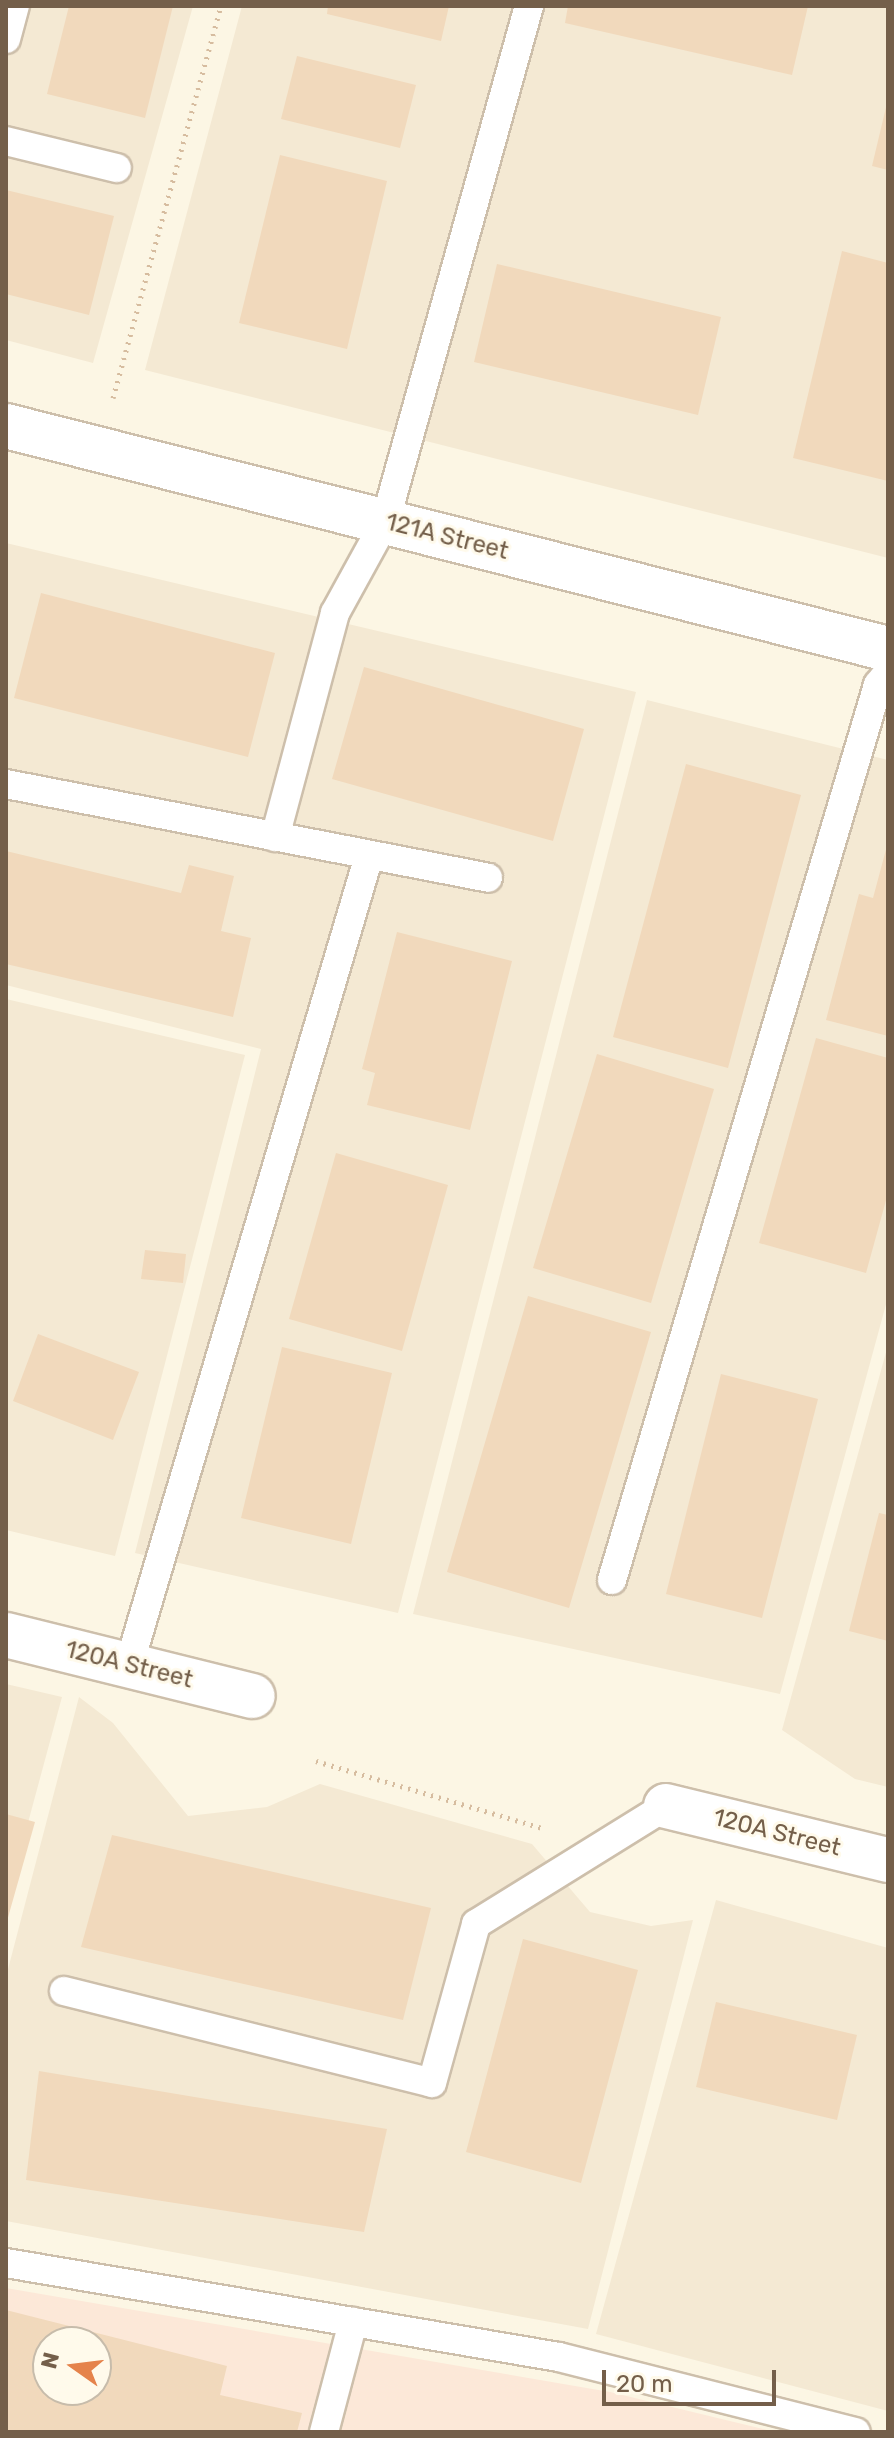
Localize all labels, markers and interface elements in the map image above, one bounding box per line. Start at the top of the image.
street label: 121A Street [382,508,512,566]
street label: 120A Street [62,1635,196,1695]
street label: 120A Street [710,1803,844,1863]
north arrow [32,2326,112,2406]
text: N [35,2350,65,2372]
scale bar [606,2354,780,2404]
text: 20 m [616,2370,673,2398]

